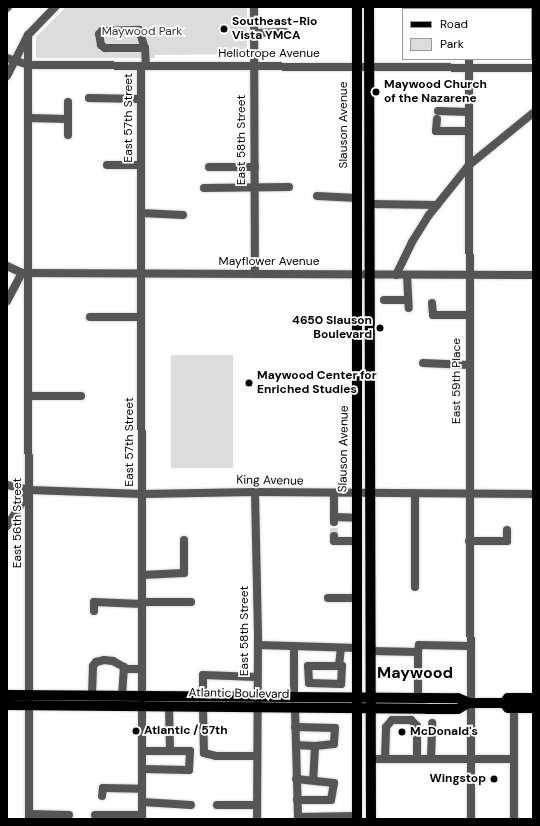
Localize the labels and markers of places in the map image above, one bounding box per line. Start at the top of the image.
place label: Southeast-Rio Vista YMCA [232,15,317,43]
marker: Southeast-Rio Vista YMCA [219,24,229,34]
place label: Maywood Church of the Nazarene [384,78,487,106]
marker: Maywood Church of the Nazarene [371,87,381,97]
place label: 4650 Slauson Boulevard [292,314,372,342]
marker: 4650 Slauson Boulevard [375,323,385,333]
place label: Maywood Center for Enriched Studies [257,369,377,397]
marker: Maywood Center for Enriched Studies [244,378,254,388]
place label: Atlantic / 57th [144,724,228,738]
place label: McDonald's [410,725,478,739]
marker: Atlantic / 57th [131,726,141,736]
marker: McDonald's [397,727,407,737]
place label: Wingstop [430,772,486,786]
marker: Wingstop [489,774,499,784]

